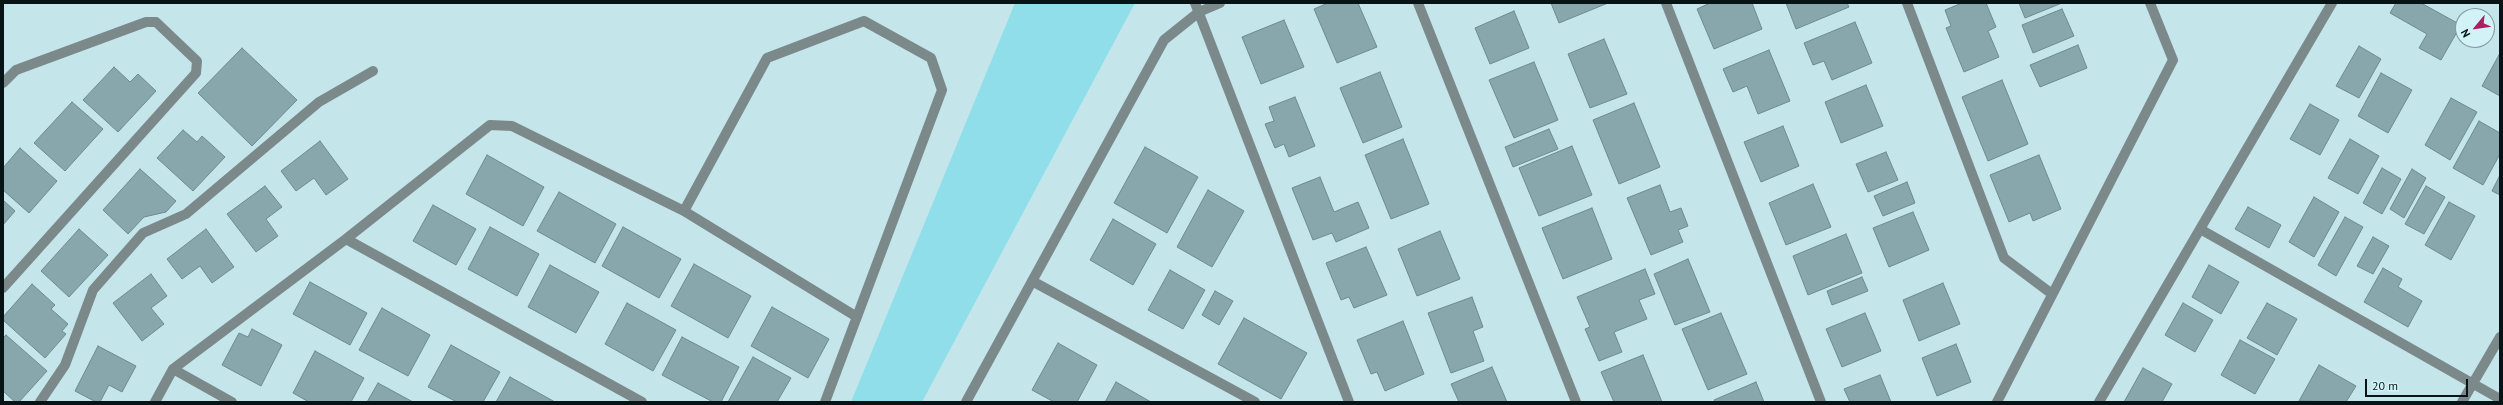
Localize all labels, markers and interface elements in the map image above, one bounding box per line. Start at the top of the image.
north arrow [2455,8,2495,48]
text: N [2458,27,2473,40]
scale bar [2367,371,2470,397]
text: 20 m [2372,378,2398,393]

